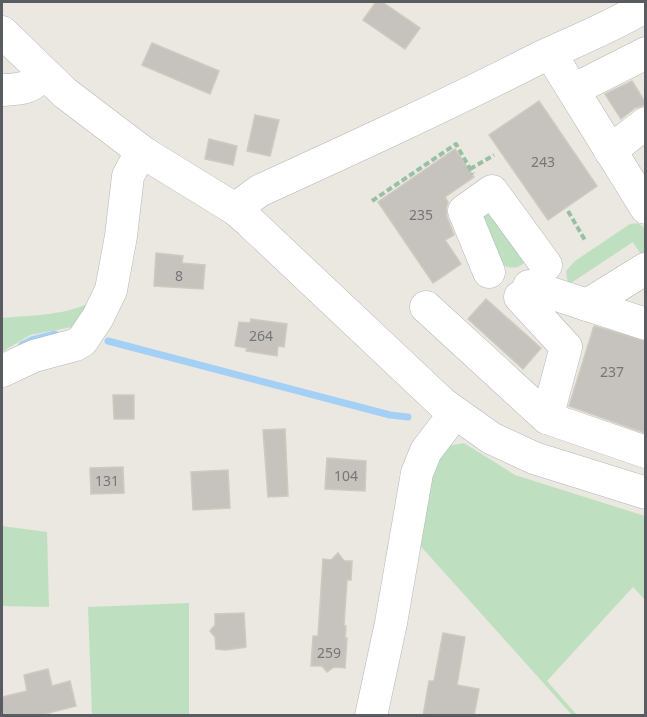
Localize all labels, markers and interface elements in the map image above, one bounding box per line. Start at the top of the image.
house number: 243 [531,152,555,171]
house number: 235 [409,205,433,224]
house number: 8 [175,266,183,285]
house number: 264 [249,326,273,345]
house number: 237 [600,362,624,381]
house number: 104 [334,466,358,485]
house number: 131 [95,471,119,490]
house number: 259 [317,643,341,662]

